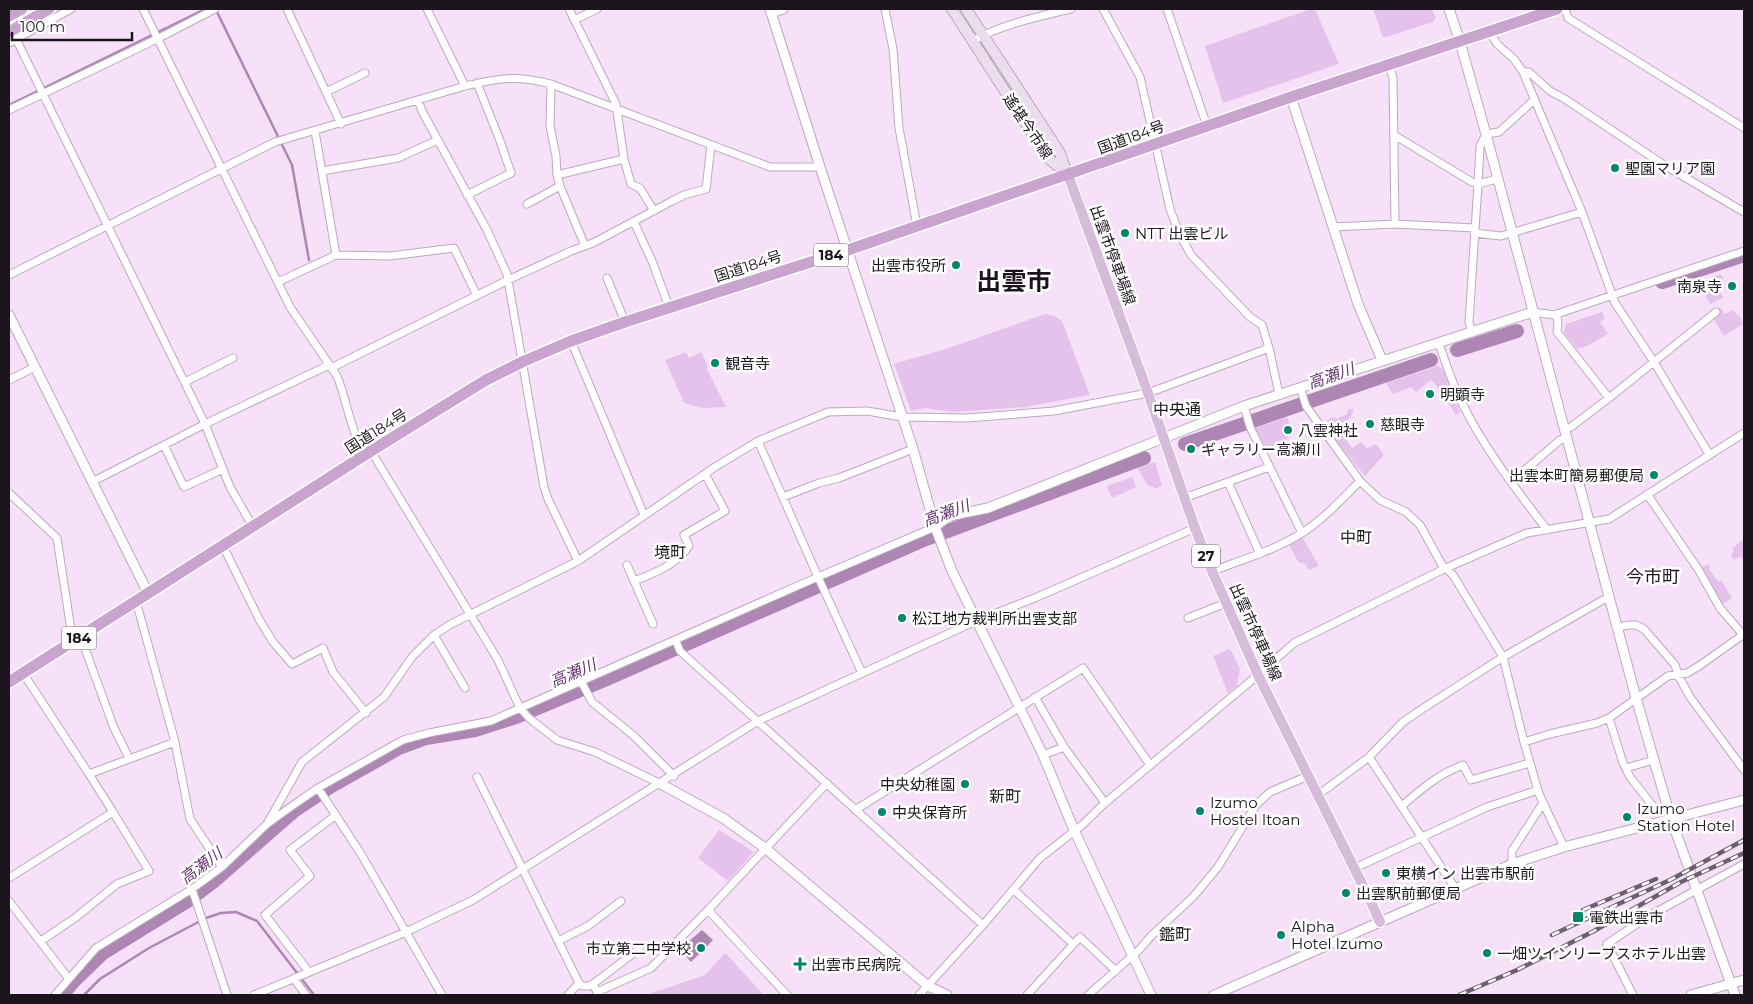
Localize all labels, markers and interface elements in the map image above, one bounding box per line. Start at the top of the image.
scale bar [12,10,132,42]
text: 100 m [20,17,65,36]
street label: 遙堪今市線 [999,90,1057,162]
street label: 国道184号 [1095,116,1167,158]
place label: 聖園マリア園 [1625,159,1715,178]
marker: 聖園マリア園 [1609,162,1621,174]
street label: 出雲市停車場線 [1086,202,1140,308]
place label: NTT 出雲ビル [1135,224,1229,243]
marker: NTT 出雲ビル [1119,227,1131,239]
road number: 184 [814,244,848,266]
street label: 国道184号 [712,246,784,286]
place label: 出雲市役所 [871,256,946,275]
marker: 出雲市役所 [950,259,962,271]
district label: 出雲市 [976,266,1052,296]
place label: 南泉寺 [1677,277,1722,296]
marker: 南泉寺 [1726,280,1738,292]
place label: 観音寺 [725,354,770,373]
marker: 観音寺 [709,357,721,369]
water label: 高瀬川 [1305,359,1359,393]
place label: 明顕寺 [1440,385,1485,404]
marker: 明顕寺 [1424,388,1436,400]
district label: 中央通 [1153,400,1201,419]
street label: 国道184号 [341,404,411,458]
place label: 慈眼寺 [1380,415,1425,434]
marker: 慈眼寺 [1364,418,1376,430]
place label: 八雲神社 [1298,421,1358,440]
marker: 八雲神社 [1282,424,1294,436]
place label: ギャラリー高瀬川 [1201,440,1321,459]
marker: ギャラリー高瀬川 [1185,443,1197,455]
place label: 出雲本町簡易郵便局 [1509,466,1644,485]
marker: 出雲本町簡易郵便局 [1648,469,1660,481]
water label: 高瀬川 [920,495,974,530]
district label: 中町 [1340,528,1372,547]
district label: 境町 [654,543,686,562]
road number: 27 [1192,544,1220,568]
district label: 今市町 [1626,566,1680,588]
street label: 出雲市停車場線 [1226,580,1286,684]
place label: 松江地方裁判所出雲支部 [912,609,1077,628]
marker: 松江地方裁判所出雲支部 [896,612,908,624]
road number: 184 [62,626,96,650]
water label: 高瀬川 [547,654,601,691]
place label: 中央幼稚園 [880,775,955,794]
marker: 中央幼稚園 [959,778,971,790]
district label: 新町 [989,787,1021,806]
place label: Izumo Hostel Itoan [1210,793,1300,829]
place label: Izumo Station Hotel [1637,799,1735,835]
place label: 中央保育所 [892,803,967,822]
marker: Izumo Hostel Itoan [1194,805,1206,817]
marker: 中央保育所 [876,806,888,818]
marker: Izumo Station Hotel [1621,811,1633,823]
water label: 高瀬川 [176,843,227,888]
place label: 東横イン 出雲市駅前 [1396,864,1535,883]
marker: 東横イン 出雲市駅前 [1380,867,1392,879]
place label: 出雲駅前郵便局 [1356,884,1461,903]
marker: 出雲駅前郵便局 [1340,887,1352,899]
place label: 電鉄出雲市 [1589,908,1664,927]
marker: 電鉄出雲市 [1571,910,1585,924]
place label: Alpha Hotel Izumo [1291,917,1383,953]
district label: 鑑町 [1159,925,1191,944]
marker: Alpha Hotel Izumo [1275,929,1287,941]
place label: 市立第二中学校 [586,939,691,958]
marker: 市立第二中学校 [695,942,707,954]
place label: 一畑ツインリーブスホテル出雲 [1497,944,1706,963]
marker: 一畑ツインリーブスホテル出雲 [1481,947,1493,959]
place label: 出雲市民病院 [811,955,901,974]
marker: 出雲市民病院 [793,957,807,971]

